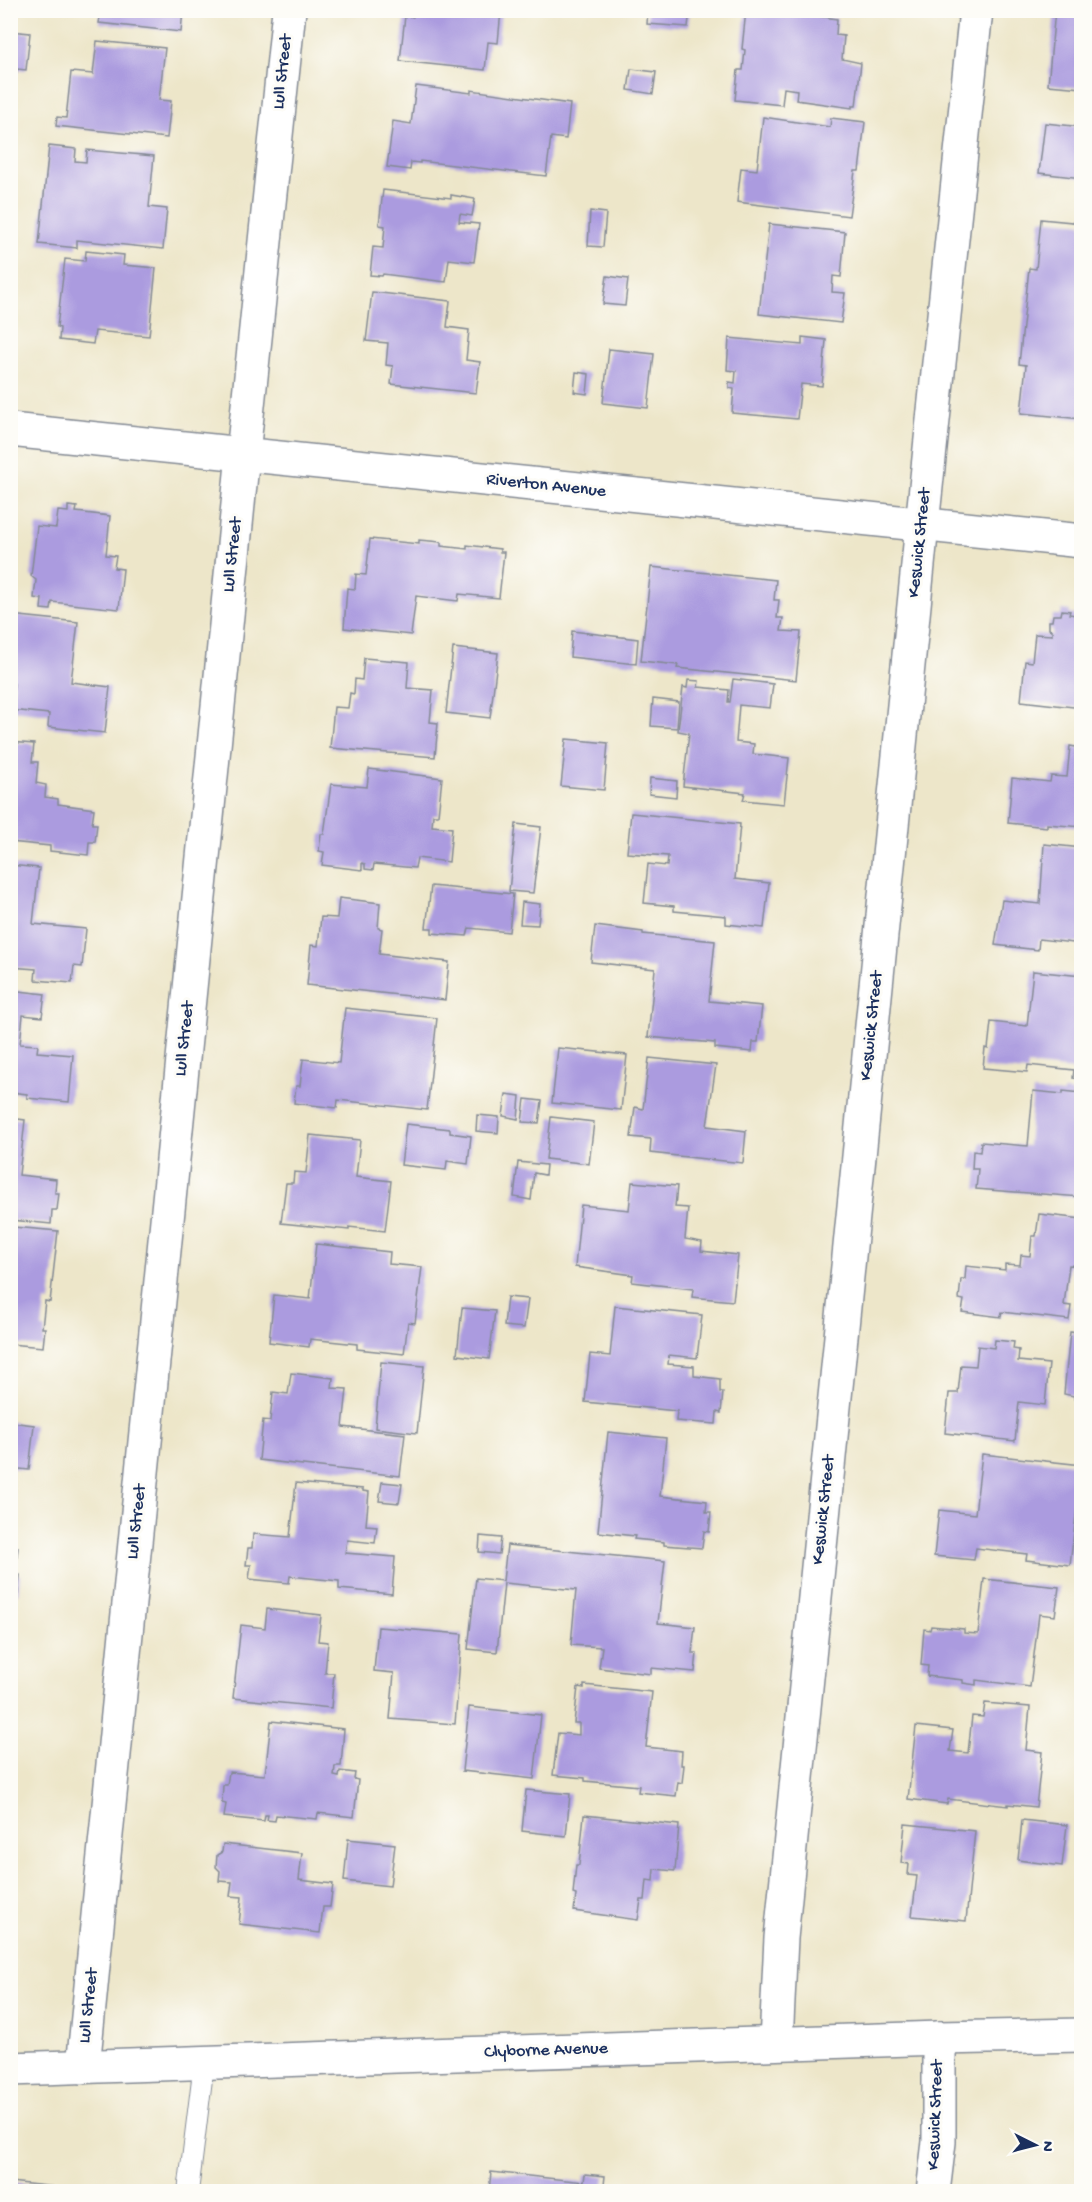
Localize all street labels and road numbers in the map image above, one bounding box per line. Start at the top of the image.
street label: Lull Street [269,32,298,111]
street label: Riverton Avenue [485,469,608,503]
street label: Keswick Street [904,486,936,599]
street label: Lull Street [219,515,248,594]
street label: Keswick Street [856,969,888,1082]
street label: Lull Street [171,999,200,1078]
street label: Keswick Street [808,1453,840,1566]
street label: Lull Street [123,1482,152,1561]
street label: Lull Street [75,1966,104,2045]
street label: Clyborne Avenue [484,2038,609,2064]
street label: Keswick Street [924,2058,948,2170]

